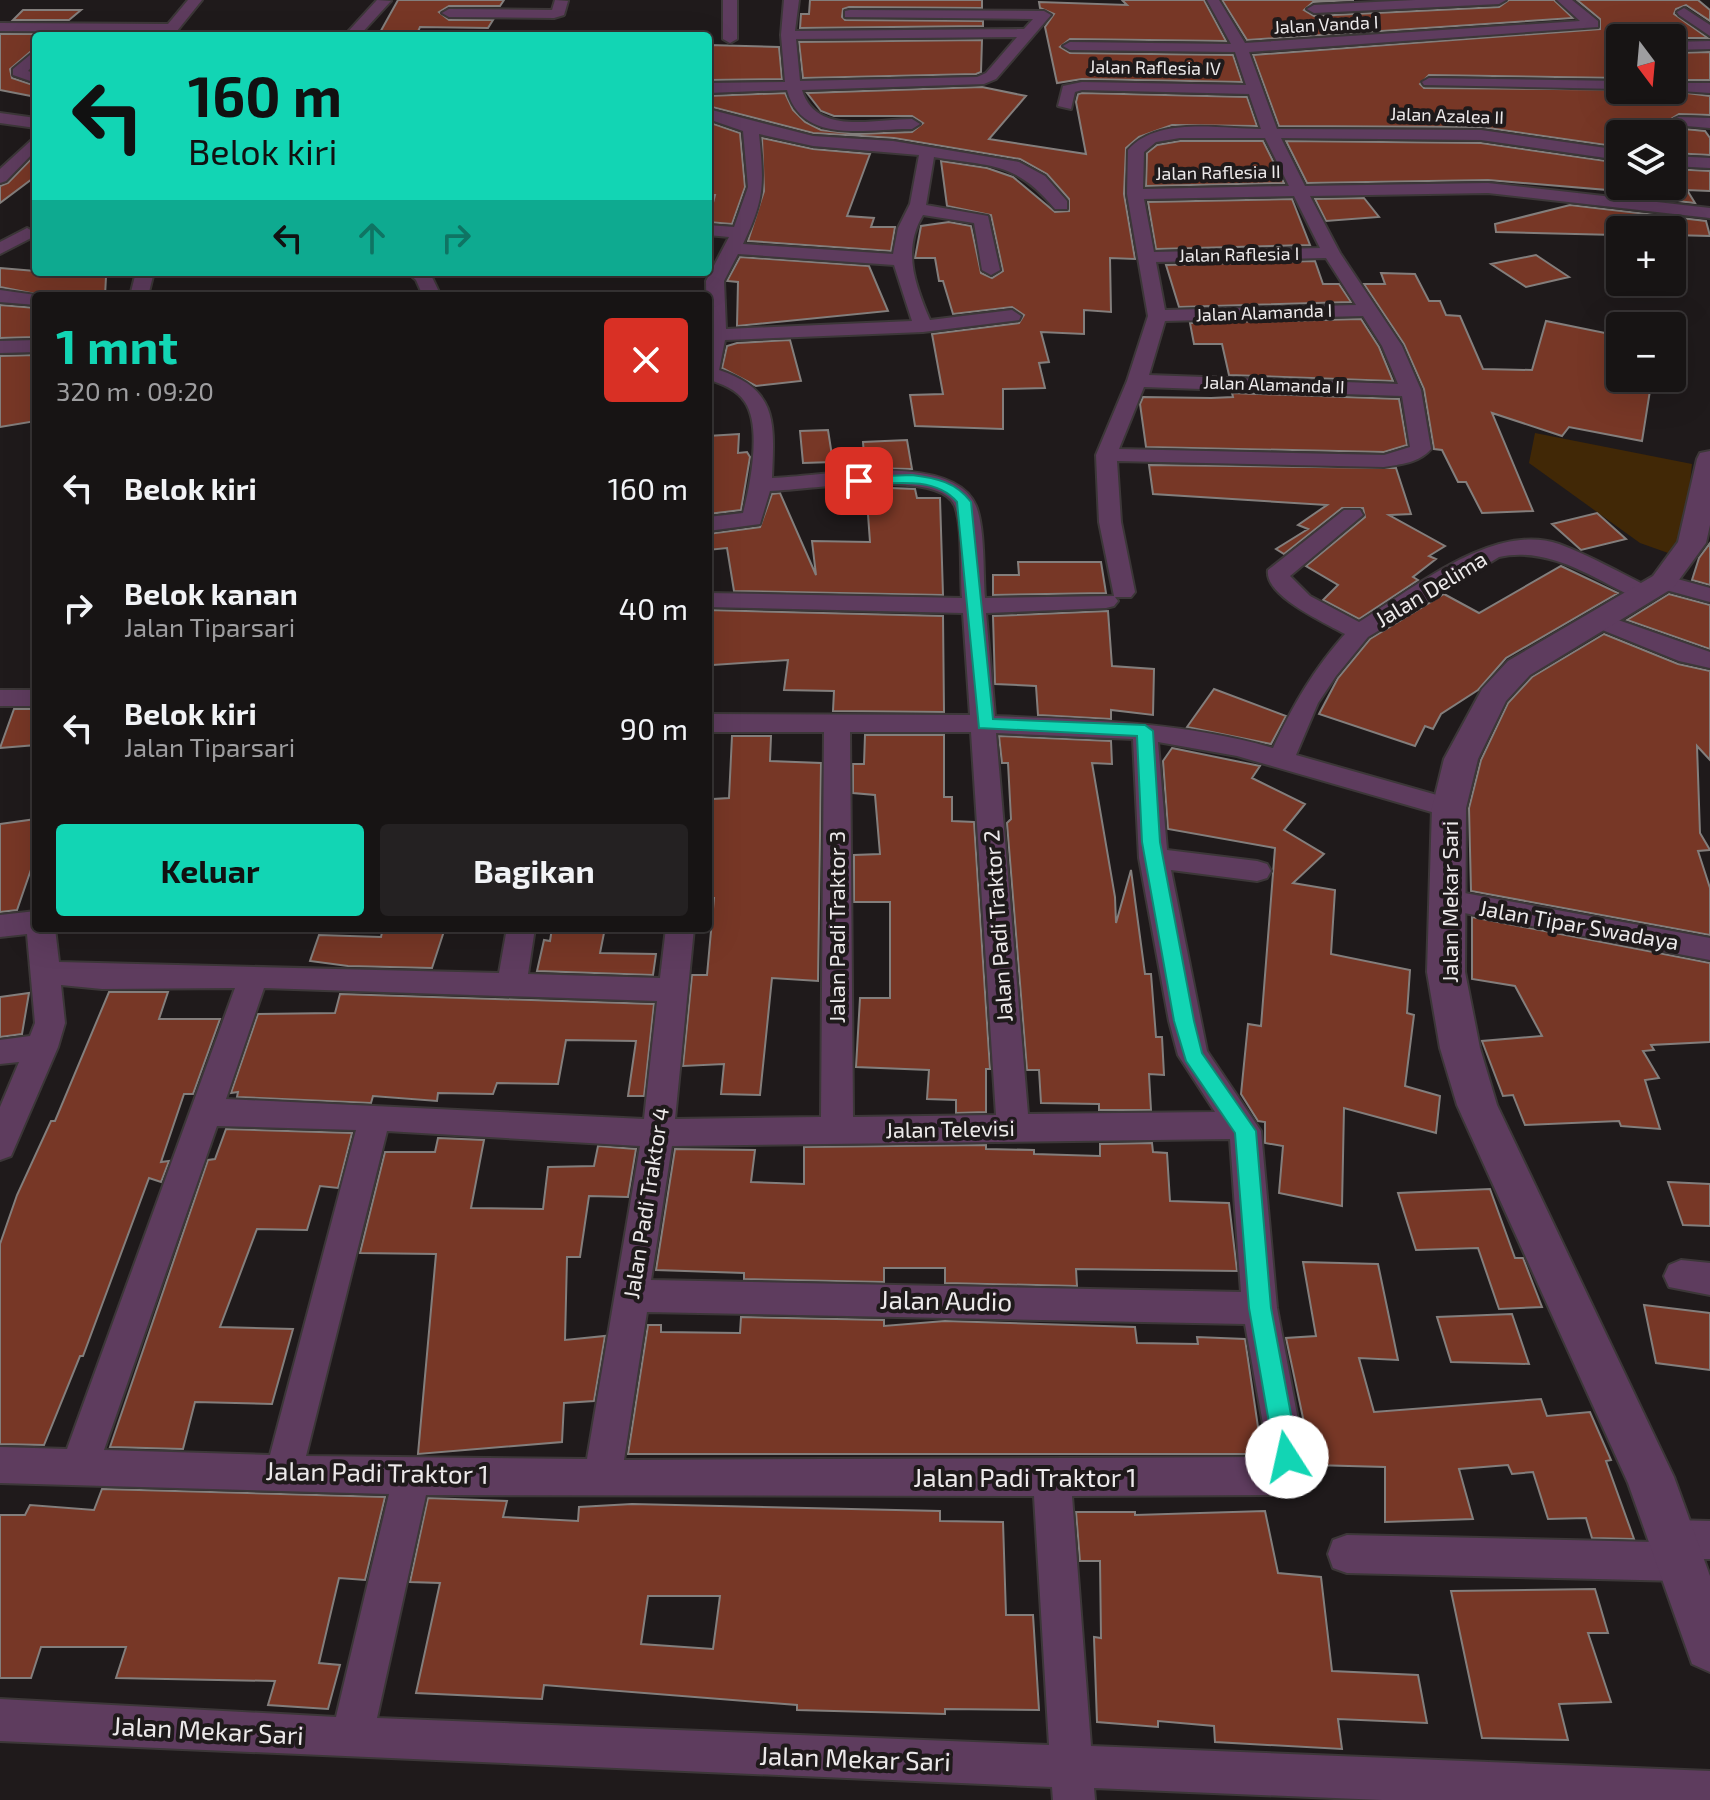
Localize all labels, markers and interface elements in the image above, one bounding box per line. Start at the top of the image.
street label: Jalan Vanda I [1273,10,1379,38]
north arrow [1606,24,1686,104]
map controls [1606,24,1686,392]
street label: Jalan Raflesia IV [1089,55,1221,79]
text: 160 m [188,61,342,128]
icon: left [56,64,160,168]
street label: Jalan Azalea II [1390,102,1504,128]
button: layers [1606,120,1686,200]
text: Belok kiri [188,129,337,172]
street label: Jalan Raflesia II [1155,160,1281,184]
icon: left [266,216,310,260]
icon: ahead [350,216,394,260]
icon: right [434,216,478,260]
button: + [1606,216,1686,296]
street label: Jalan Raflesia I [1178,242,1299,266]
street label: Jalan Alamanda I [1195,299,1333,325]
button: − [1606,312,1686,392]
text: 1 mnt [56,316,178,374]
button: close [604,318,688,402]
street label: Jalan Alamanda II [1203,371,1345,397]
text: 320 m · 09:20 [56,375,214,406]
pin [825,447,893,515]
icon: arrive [837,459,881,503]
icon: left [56,466,100,510]
text: Belok kiri [124,470,257,506]
text: 160 m [608,470,688,506]
street label: Jalan Delima [1370,545,1491,632]
text: Belok kanan [124,575,298,611]
icon: right [56,586,100,630]
text: 40 m [618,590,688,626]
text: Jalan Tiparsari [124,611,295,642]
text: Belok kiri [124,695,257,731]
icon: left [56,706,100,750]
text: 90 m [620,710,688,746]
text: Jalan Tiparsari [124,731,295,762]
street label: Jalan Mekar Sari [1436,821,1462,983]
button: Keluar [56,824,364,916]
button: Bagikan [380,824,688,916]
street label: Jalan Padi Traktor 2 [977,829,1017,1023]
street label: Jalan Padi Traktor 3 [823,831,849,1023]
street label: Jalan Tipar Swadaya [1477,894,1681,954]
street label: Jalan Padi Traktor 4 [617,1105,673,1301]
street label: Jalan Televisi [885,1114,1015,1142]
street label: Jalan Audio [880,1283,1013,1316]
position arrow [1245,1415,1329,1499]
street label: Jalan Padi Traktor 1 [265,1454,489,1489]
street label: Jalan Padi Traktor 1 [913,1461,1137,1492]
street label: Jalan Mekar Sari [112,1709,305,1750]
street label: Jalan Mekar Sari [759,1739,951,1776]

